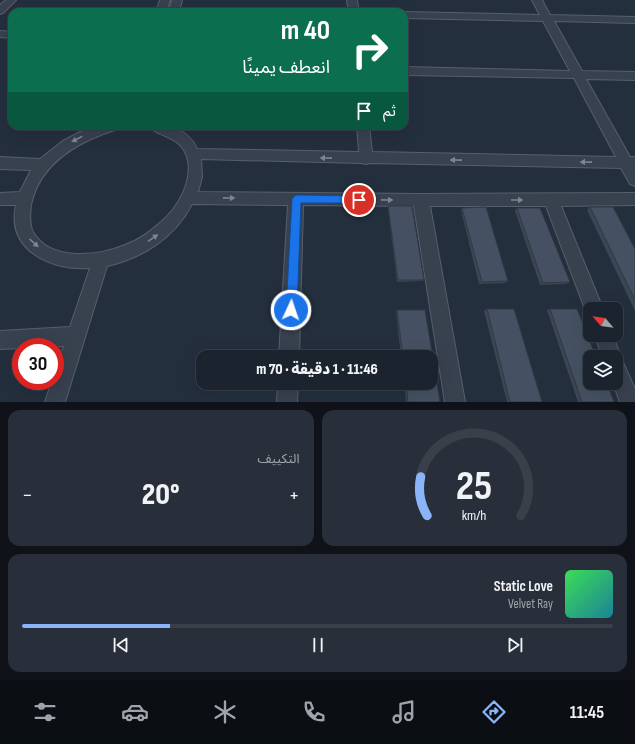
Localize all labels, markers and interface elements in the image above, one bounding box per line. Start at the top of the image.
text: 40 m [281,14,330,47]
icon: right [344,24,396,76]
text: انعطف يمينًا [242,57,330,78]
icon: arrive [353,100,375,122]
text: ثم [383,102,396,121]
one-way arrow [71,136,83,143]
one-way arrow [320,154,332,161]
one-way arrow [449,157,462,163]
one-way arrow [579,159,592,165]
pin [342,183,376,217]
icon: arrive [348,189,370,211]
one-way arrow [223,195,236,201]
one-way arrow [381,197,394,203]
one-way arrow [511,197,524,203]
one-way arrow [148,234,159,242]
one-way arrow [29,239,39,248]
position arrow [270,289,312,331]
north arrow [583,302,623,342]
map controls [583,302,623,390]
speed limit sign: 30 [12,338,64,390]
button: layers [583,350,623,390]
text: 11:46 · 1 دقيقة · 70 m [256,360,378,379]
text: التكييف [258,451,300,467]
text: 25 [456,462,492,511]
text: 20° [142,477,180,513]
text: − [22,482,33,509]
text: + [289,482,300,509]
text: km/h [462,507,487,524]
text: Static Love [494,577,553,596]
text: Velvet Ray [508,596,553,612]
icon: previous [110,634,132,656]
icon: pause [307,634,329,656]
icon: next [504,634,526,656]
icon: filters [31,698,59,726]
icon: car [121,698,149,726]
icon: climate [211,698,239,726]
icon: phone [300,698,328,726]
icon: music [390,698,418,726]
icon: directions [480,698,508,726]
text: 11:45 [570,702,604,723]

